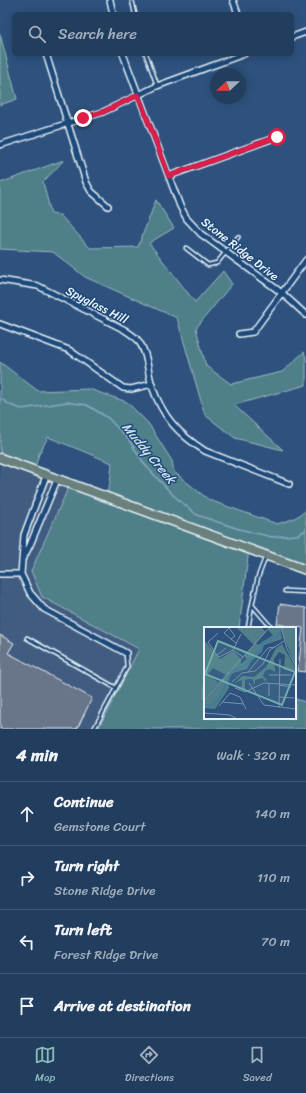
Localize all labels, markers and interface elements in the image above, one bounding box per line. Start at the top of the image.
search box [12,12,294,56]
text: Search here [58,21,137,47]
icon: search [26,23,48,45]
north arrow [210,68,246,104]
route end [74,109,92,127]
route start [268,128,286,146]
street label: Stone Ridge Drive [196,211,284,287]
street label: Spyglass Hill [62,280,133,330]
water label: Muddy Creek [116,417,183,491]
inset map [204,627,296,719]
text: 4 min [16,740,58,770]
text: Walk · 320 m [216,744,290,767]
text: Continue [54,789,114,815]
text: 140 m [255,802,290,825]
icon: ahead [16,803,38,825]
text: Gemstone Court [54,815,146,838]
text: Turn right [54,853,119,879]
text: 110 m [257,866,290,889]
icon: right [16,867,38,889]
text: Stone Ridge Drive [54,879,155,902]
text: Turn left [54,917,112,943]
text: 70 m [261,930,290,953]
icon: left [16,931,38,953]
text: Forest Ridge Drive [54,943,158,966]
text: Arrive at destination [54,993,191,1019]
icon: arrive [16,995,38,1017]
tab: Map [34,1044,56,1087]
tab: Directions [125,1044,174,1087]
tab: Saved [243,1044,272,1087]

